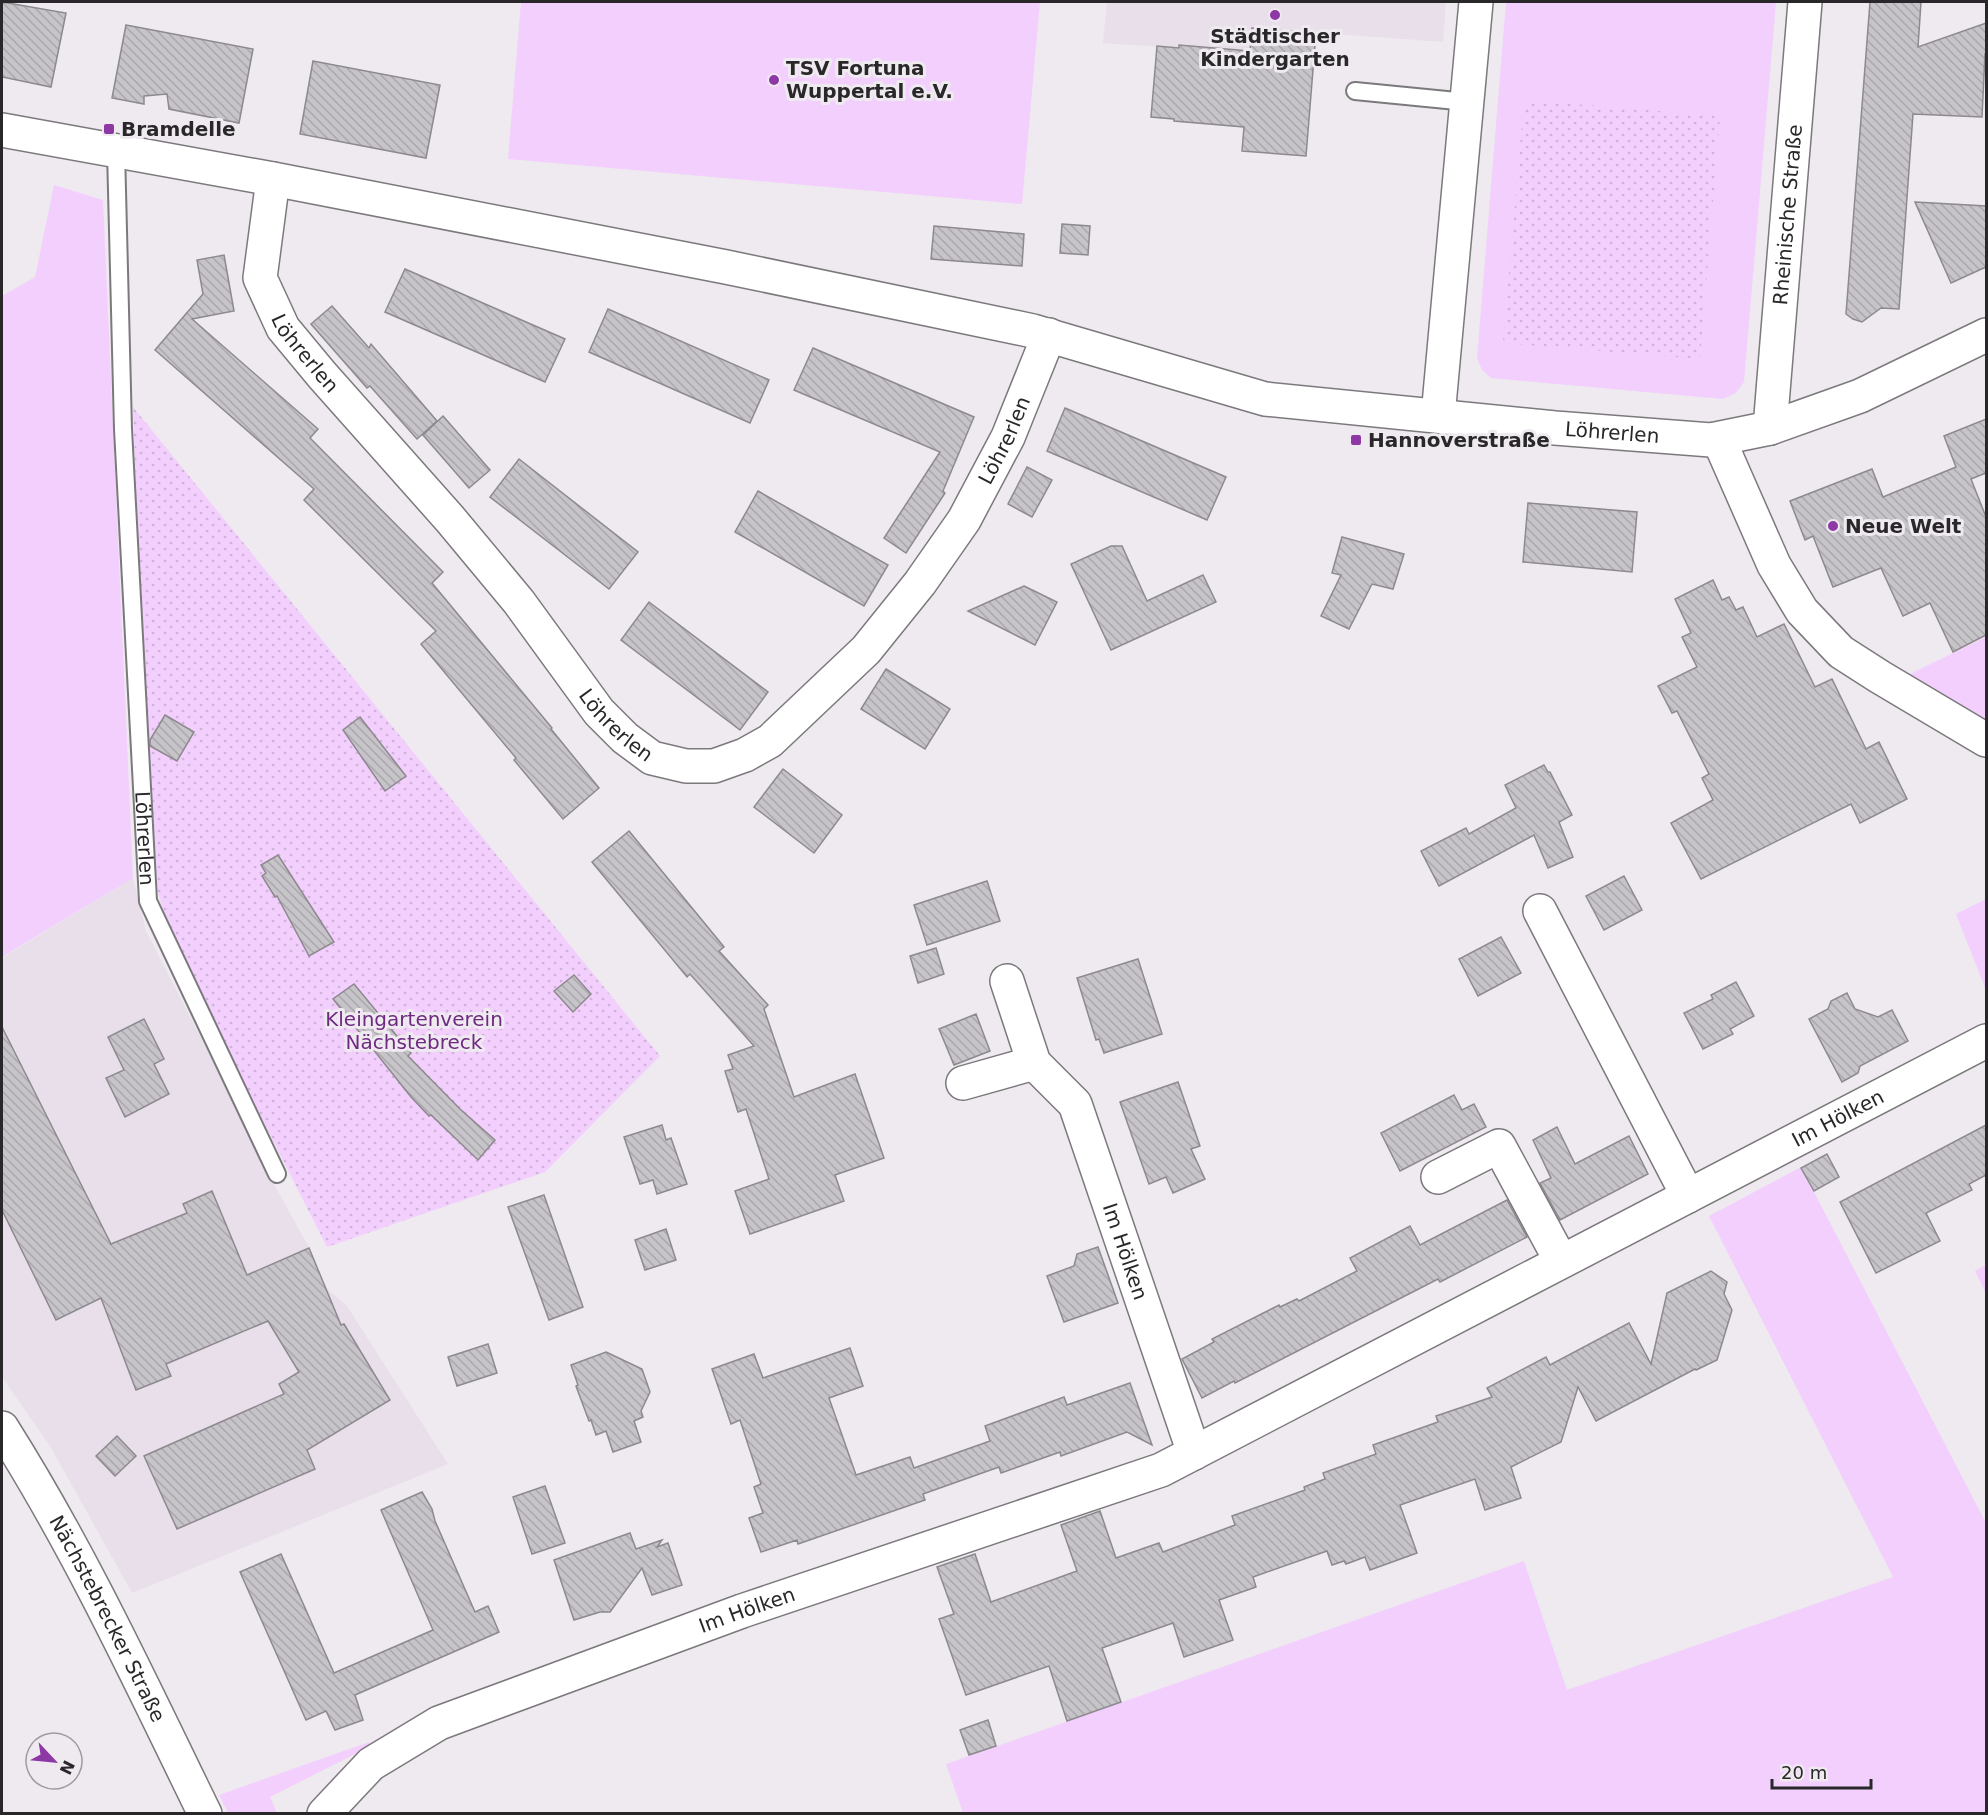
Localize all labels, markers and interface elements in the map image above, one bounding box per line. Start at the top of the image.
marker: Städtischer Kindergarten [1268,8,1282,22]
place label: Städtischer Kindergarten [1200,24,1350,71]
place label: TSV Fortuna Wuppertal e.V. [786,56,953,103]
marker: TSV Fortuna Wuppertal e.V. [767,73,781,87]
place label: Bramdelle [121,117,236,141]
marker: Bramdelle [102,122,116,136]
street label: Rheinische Straße [1768,123,1807,306]
street label: Löhrerlen [266,310,344,397]
street label: Löhrerlen [973,393,1035,488]
street label: Löhrerlen [1564,417,1660,448]
place label: Hannoverstraße [1368,428,1550,452]
marker: Hannoverstraße [1349,433,1363,447]
place label: Neue Welt [1845,514,1962,538]
marker: Neue Welt [1826,519,1840,533]
street label: Löhrerlen [574,684,658,767]
street label: Löhrerlen [130,790,159,886]
park label: Kleingartenverein Nächstebreck [325,1007,503,1054]
street label: Im Hölken [1788,1084,1888,1152]
street label: Im Hölken [1098,1200,1153,1303]
street label: Nächstebrecker Straße [44,1511,170,1726]
street label: Im Hölken [695,1582,798,1638]
north arrow [24,1731,84,1791]
scale bar [1772,1752,1871,1790]
text: N [56,1757,79,1778]
text: 20 m [1781,1762,1827,1783]

